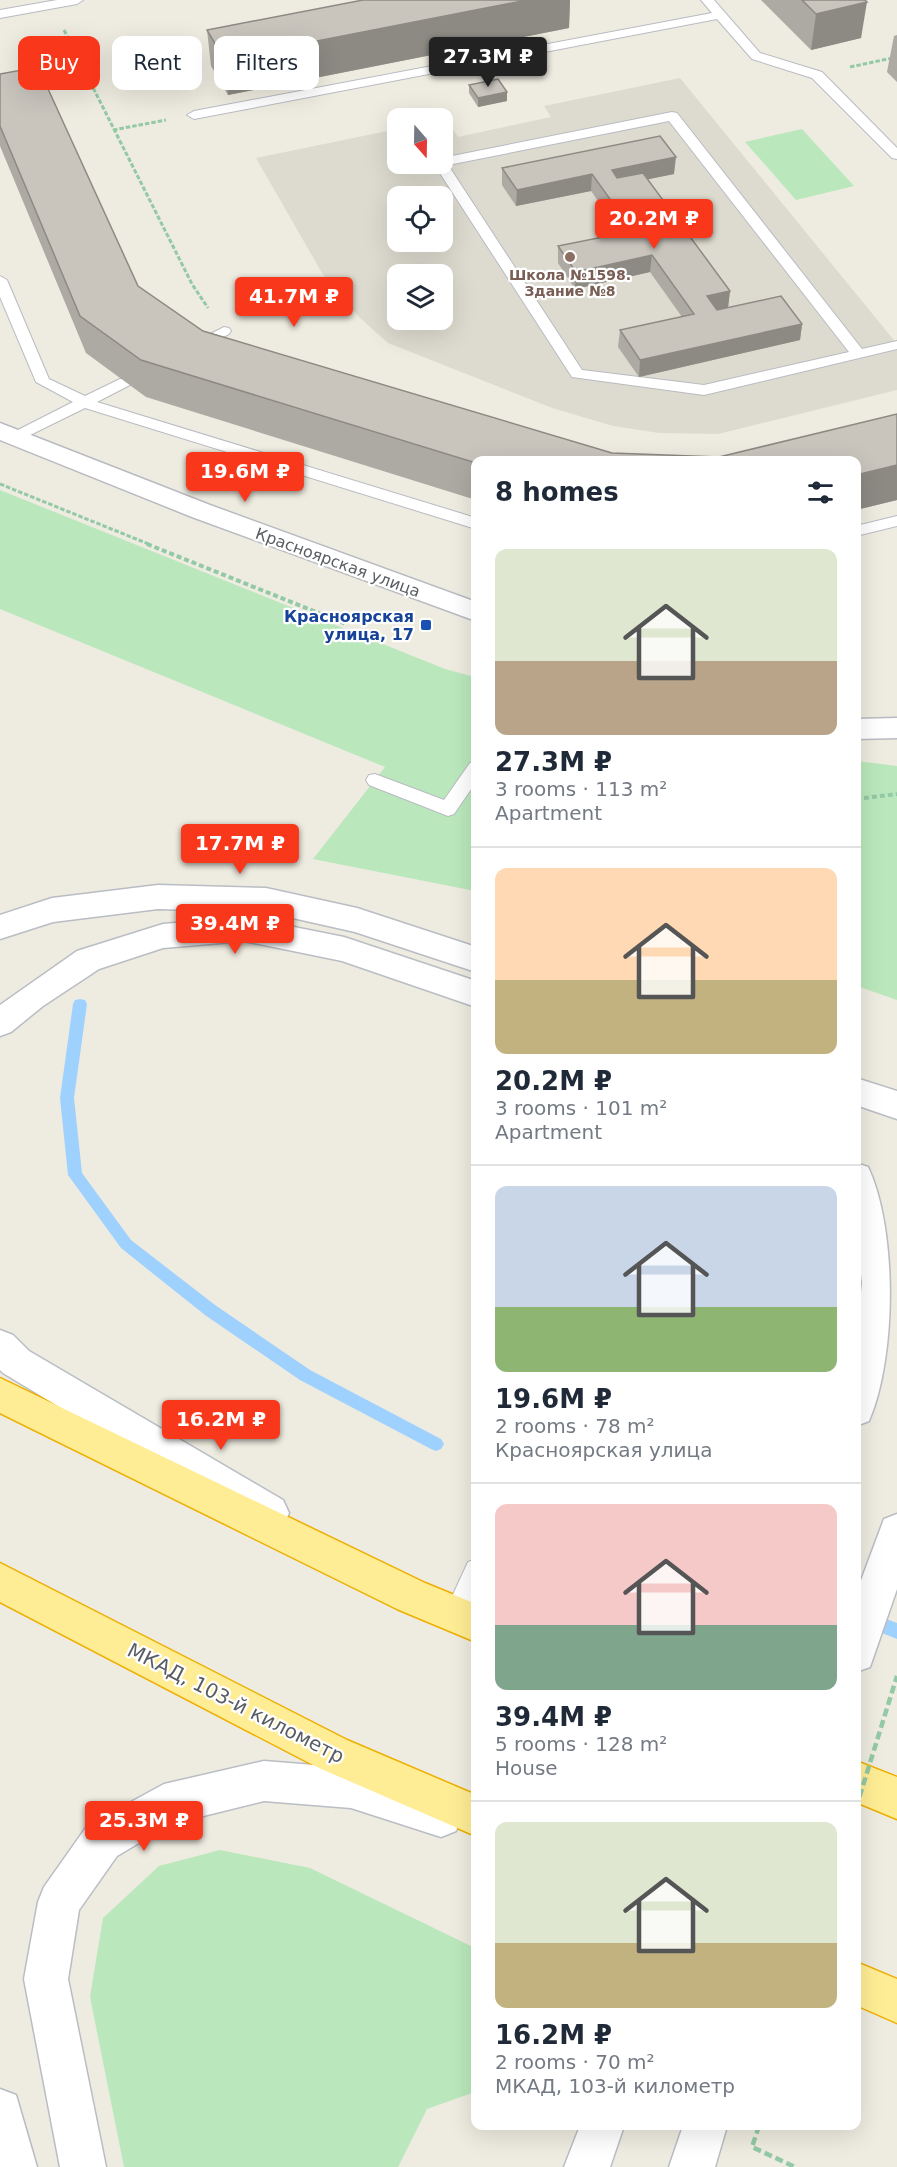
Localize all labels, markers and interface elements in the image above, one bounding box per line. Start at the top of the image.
chip: Buy [18,36,100,90]
chip: Rent [112,36,202,90]
chip: Filters [214,36,319,90]
pin: 27.3M ₽ [433,37,543,88]
text: 27.3M ₽ [443,44,533,68]
north arrow [387,108,453,174]
map controls [387,108,453,330]
button: locate [387,186,453,252]
pin: 20.2M ₽ [599,199,709,250]
text: 20.2M ₽ [609,206,699,230]
marker: Школа №1598. Здание №8 [563,250,577,264]
button: layers [387,264,453,330]
place label: Школа №1598. Здание №8 [509,267,631,299]
pin: 41.7M ₽ [239,277,349,328]
text: 41.7M ₽ [249,284,339,308]
pin: 19.6M ₽ [190,452,300,503]
text: 19.6M ₽ [200,459,290,483]
icon: filters [804,476,837,509]
text: 8 homes [495,477,619,507]
street label: Красноярская улица [253,524,423,601]
icon: home [612,588,720,696]
place label: Красноярская улица, 17 [284,607,414,644]
marker: Красноярская улица, 17 [419,618,433,632]
text: 27.3M ₽ [495,747,612,777]
text: 3 rooms · 113 m² [495,777,667,801]
text: Apartment [495,801,602,825]
pin: 17.7M ₽ [185,824,295,875]
text: 17.7M ₽ [195,831,285,855]
pin: 39.4M ₽ [180,904,290,955]
icon: home [612,907,720,1015]
text: 39.4M ₽ [190,911,280,935]
text: 20.2M ₽ [495,1066,612,1096]
text: 3 rooms · 101 m² [495,1096,667,1120]
text: Apartment [495,1120,602,1144]
icon: home [612,1225,720,1333]
text: 19.6M ₽ [495,1384,612,1414]
pin: 16.2M ₽ [166,1400,276,1451]
text: 16.2M ₽ [176,1407,266,1431]
text: 2 rooms · 78 m² [495,1414,655,1438]
text: Красноярская улица [495,1438,712,1462]
icon: home [612,1543,720,1651]
street label: МКАД, 103-й километр [124,1638,348,1768]
text: 39.4M ₽ [495,1702,612,1732]
text: 5 rooms · 128 m² [495,1732,667,1756]
text: House [495,1756,558,1780]
pin: 25.3M ₽ [89,1801,199,1852]
text: 25.3M ₽ [99,1808,189,1832]
icon: home [612,1861,720,1969]
text: 16.2M ₽ [495,2020,612,2050]
text: 2 rooms · 70 m² [495,2050,655,2074]
text: МКАД, 103-й километр [495,2074,735,2098]

